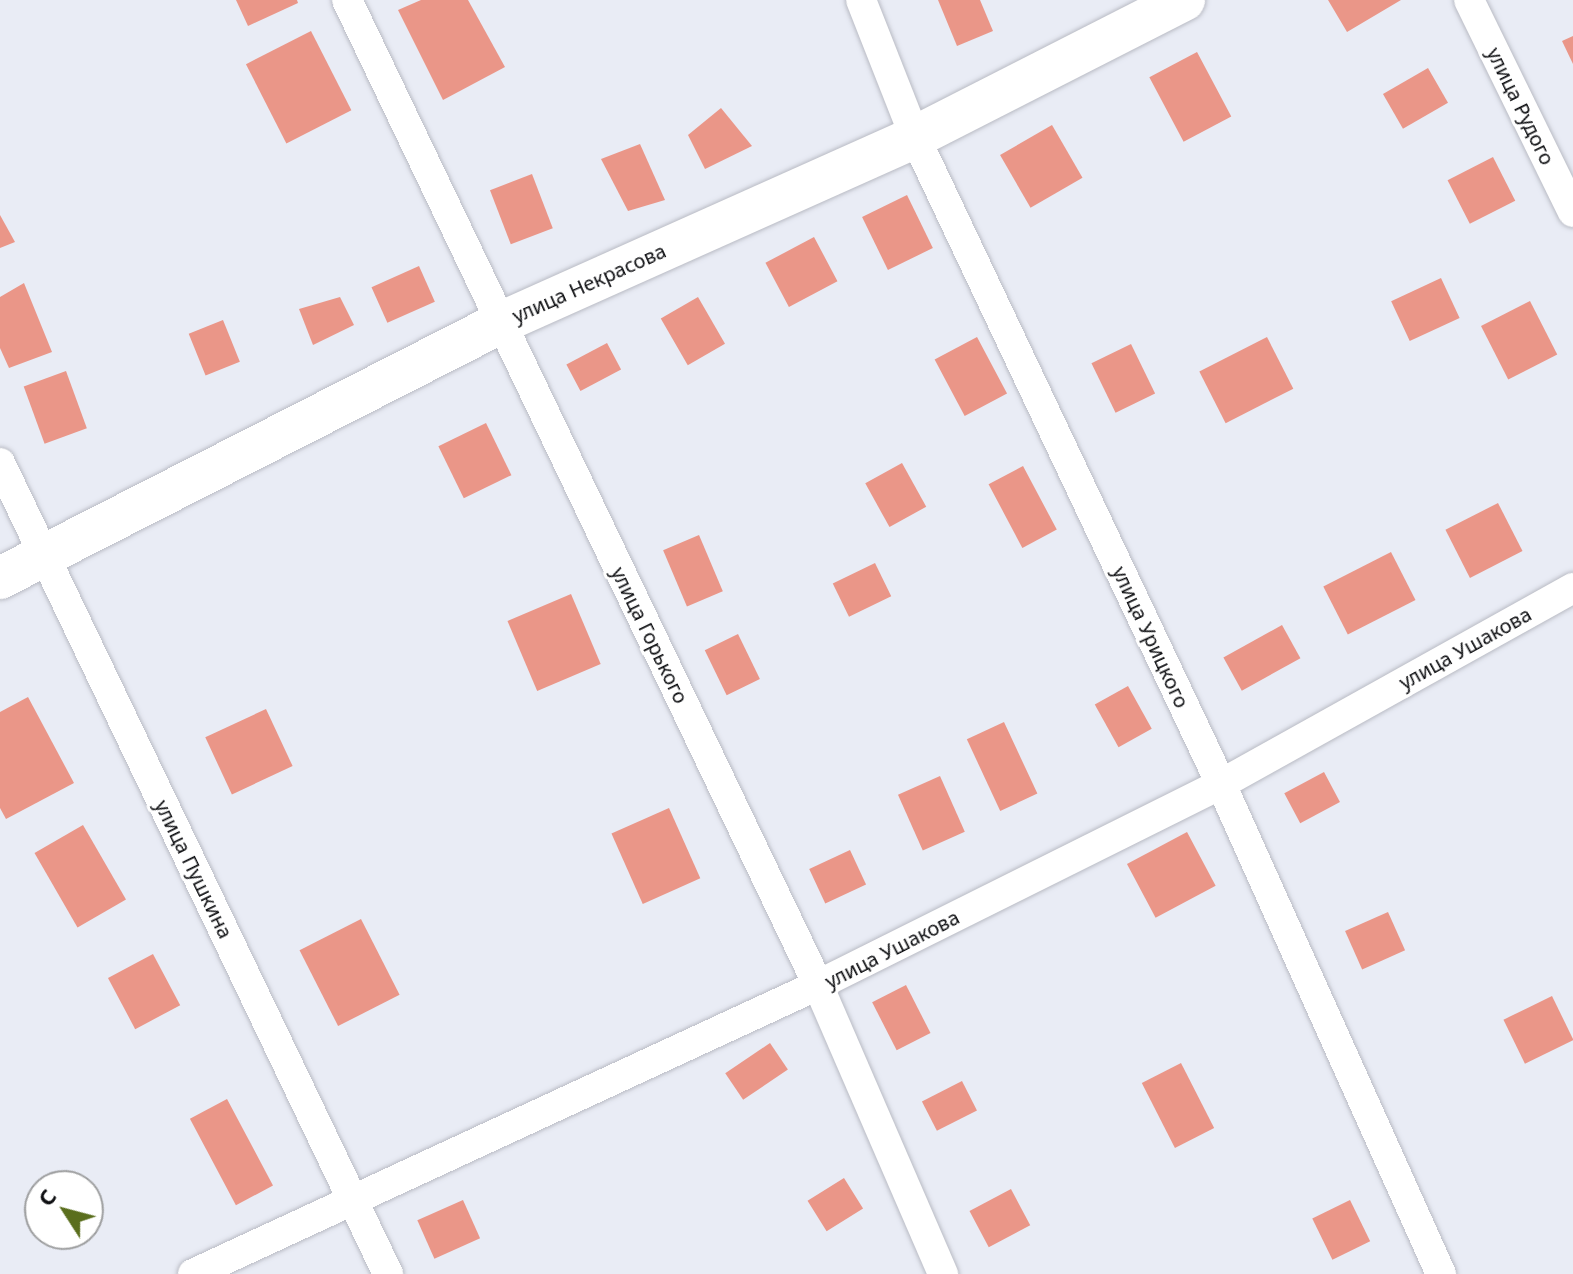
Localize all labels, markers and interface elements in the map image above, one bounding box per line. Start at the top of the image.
street label: улица Рудого [1482,43,1560,169]
street label: улица Некрасова [508,238,670,328]
street label: улица Урицкого [1108,562,1194,712]
street label: улица Горького [607,563,693,707]
street label: улица Ушакова [1395,602,1535,694]
street label: улица Пушкина [150,796,238,942]
street label: улица Ушакова [821,905,963,993]
north arrow [24,1170,104,1250]
text: С [30,1183,63,1212]

